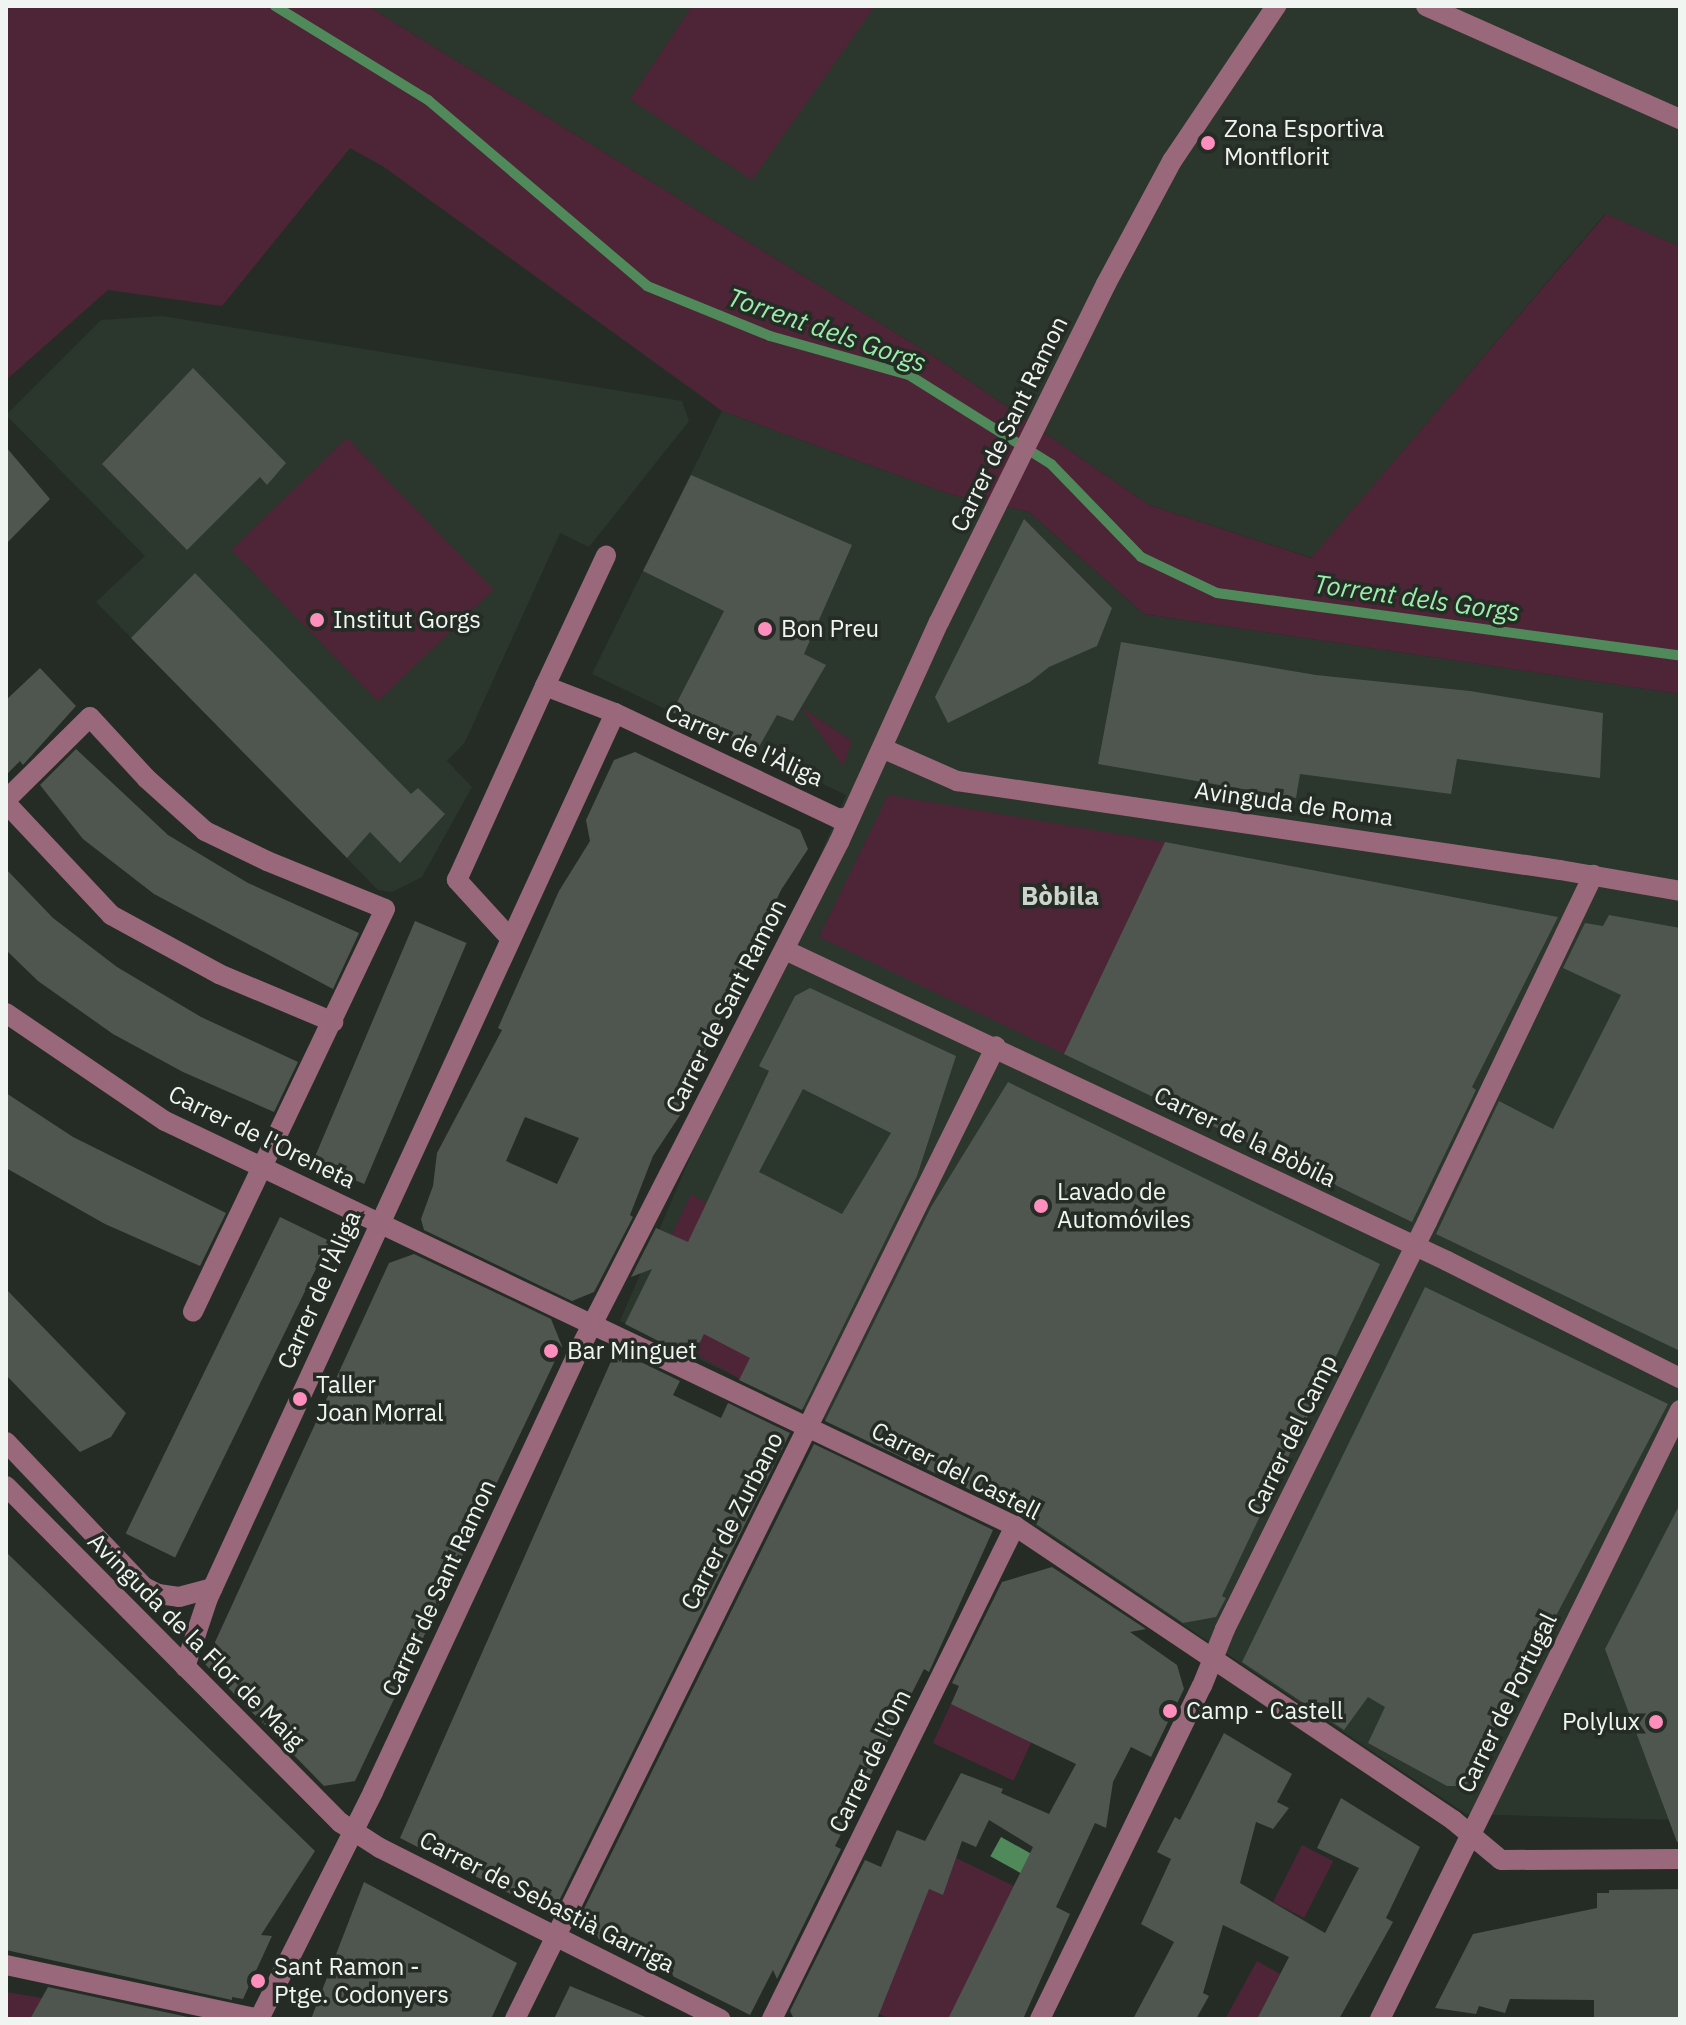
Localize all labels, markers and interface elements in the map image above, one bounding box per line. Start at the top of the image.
place label: Zona Esportiva Montflorit [1224,115,1384,171]
marker: Zona Esportiva Montflorit [1199,134,1217,152]
water label: Torrent dels Gorgs [724,281,930,379]
street label: Carrer de Sant Ramon [944,312,1074,536]
water label: Torrent dels Gorgs [1312,568,1522,628]
place label: Institut Gorgs [333,606,481,634]
marker: Institut Gorgs [308,611,326,629]
place label: Bon Preu [781,615,879,643]
marker: Bon Preu [756,620,774,638]
street label: Carrer de l'Àliga [660,697,828,793]
street label: Avinguda de Roma [1193,776,1395,832]
district label: Bòbila [1021,880,1099,912]
street label: Carrer de Sant Ramon [660,894,792,1118]
street label: Carrer de l'Oreneta [164,1079,360,1195]
street label: Carrer de la Bòbila [1149,1080,1341,1194]
place label: Lavado de Automóviles [1057,1178,1191,1234]
marker: Lavado de Automóviles [1032,1197,1050,1215]
street label: Carrer de l'Àliga [271,1206,367,1374]
place label: Bar Minguet [567,1337,697,1365]
marker: Bar Minguet [542,1342,560,1360]
street label: Carrer del Camp [1241,1350,1343,1520]
place label: Taller Joan Morral [316,1371,444,1427]
marker: Taller Joan Morral [291,1390,309,1408]
street label: Carrer del Castell [867,1416,1045,1526]
street label: Carrer de Zurbano [675,1427,789,1615]
street label: Carrer de Sant Ramon [376,1475,502,1701]
street label: Avinguda de la Flor de Maig [82,1527,310,1755]
street label: Carrer de Portugal [1451,1609,1563,1797]
street label: Carrer de l'Om [823,1685,917,1837]
place label: Camp - Castell [1186,1697,1343,1725]
marker: Camp - Castell [1161,1702,1179,1720]
place label: Polylux [1562,1708,1640,1736]
marker: Polylux [1647,1713,1665,1731]
street label: Carrer de Sebastià Garriga [415,1825,679,1979]
place label: Sant Ramon - Ptge. Codonyers [274,1953,449,2009]
marker: Sant Ramon - Ptge. Codonyers [249,1972,267,1990]

